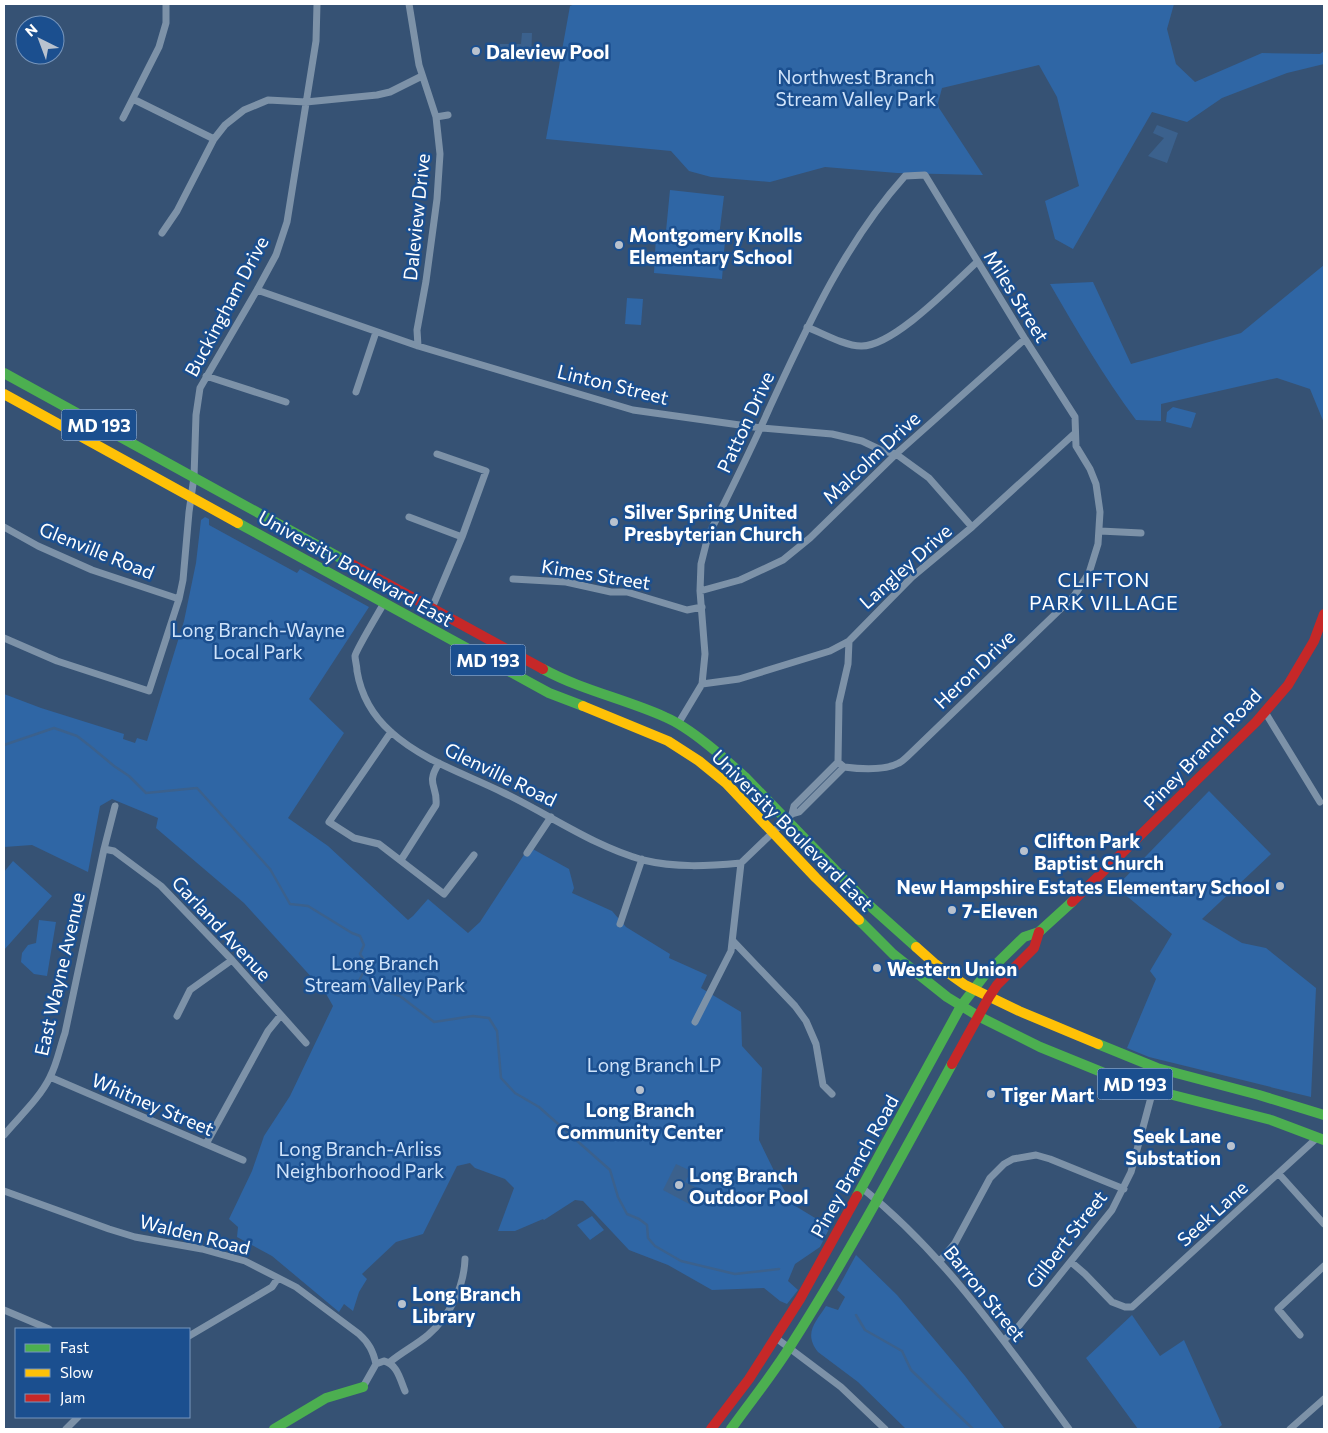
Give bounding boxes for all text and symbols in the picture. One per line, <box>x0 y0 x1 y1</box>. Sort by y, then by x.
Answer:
north arrow <box>15 15 65 65</box>
text: N <box>21 20 41 40</box>
place label: Daleview Pool <box>486 40 610 63</box>
marker: Daleview Pool <box>470 45 482 57</box>
park label: Northwest Branch Stream Valley Park <box>776 65 936 110</box>
street label: Daleview Drive <box>398 152 434 282</box>
place label: Montgomery Knolls Elementary School <box>629 223 803 268</box>
street label: Buckingham Drive <box>179 232 273 380</box>
marker: Montgomery Knolls Elementary School <box>613 239 625 251</box>
street label: Miles Street <box>980 246 1054 346</box>
street label: Linton Street <box>555 359 671 409</box>
street label: Patton Drive <box>712 368 778 476</box>
street label: Malcolm Drive <box>818 406 924 508</box>
road number: MD 193 <box>62 410 136 440</box>
place label: Silver Spring United Presbyterian Church <box>624 500 802 545</box>
street label: University Boulevard East <box>255 505 457 631</box>
marker: Silver Spring United Presbyterian Church <box>608 516 620 528</box>
street label: Glenville Road <box>36 517 158 583</box>
street label: Langley Drive <box>854 519 956 613</box>
street label: Kimes Street <box>540 554 652 594</box>
district label: CLIFTON PARK VILLAGE <box>1029 567 1179 614</box>
park label: Long Branch-Wayne Local Park <box>171 618 345 663</box>
street label: Heron Drive <box>929 625 1019 713</box>
road number: MD 193 <box>450 644 526 676</box>
street label: Piney Branch Road <box>1138 684 1266 814</box>
street label: Glenville Road <box>441 737 561 811</box>
street label: University Boulevard East <box>707 744 879 916</box>
place label: Clifton Park Baptist Church <box>1034 829 1164 874</box>
marker: Clifton Park Baptist Church <box>1018 845 1030 857</box>
street label: Garland Avenue <box>168 871 276 985</box>
place label: New Hampshire Estates Elementary School <box>896 875 1270 898</box>
marker: New Hampshire Estates Elementary School <box>1274 880 1286 892</box>
street label: East Wayne Avenue <box>29 890 89 1058</box>
place label: 7-Eleven <box>962 899 1038 922</box>
marker: 7-Eleven <box>946 904 958 916</box>
park label: Long Branch Stream Valley Park <box>305 951 465 996</box>
place label: Western Union <box>887 957 1017 980</box>
marker: Western Union <box>871 962 883 974</box>
park label: Long Branch LP <box>587 1053 721 1076</box>
street label: Whitney Street <box>88 1068 218 1140</box>
road number: MD 193 <box>1098 1068 1172 1100</box>
place label: Tiger Mart <box>1001 1083 1094 1106</box>
marker: Long Branch Community Center <box>634 1084 646 1096</box>
marker: Tiger Mart <box>985 1088 997 1100</box>
street label: Piney Branch Road <box>805 1091 903 1241</box>
place label: Long Branch Community Center <box>557 1098 723 1143</box>
place label: Seek Lane Substation <box>1125 1124 1221 1169</box>
park label: Long Branch-Arliss Neighborhood Park <box>276 1137 444 1182</box>
marker: Seek Lane Substation <box>1225 1140 1237 1152</box>
place label: Long Branch Outdoor Pool <box>689 1163 809 1208</box>
street label: Seek Lane <box>1172 1175 1252 1251</box>
marker: Long Branch Outdoor Pool <box>673 1179 685 1191</box>
street label: Gilbert Street <box>1021 1185 1111 1292</box>
street label: Walden Road <box>137 1209 253 1259</box>
street label: Barron Street <box>939 1240 1031 1346</box>
place label: Long Branch Library <box>412 1282 521 1327</box>
marker: Long Branch Library <box>396 1298 408 1310</box>
legend <box>15 1328 190 1418</box>
text: Fast <box>60 1338 89 1356</box>
text: Slow <box>60 1363 93 1381</box>
text: Jam <box>60 1388 85 1406</box>

